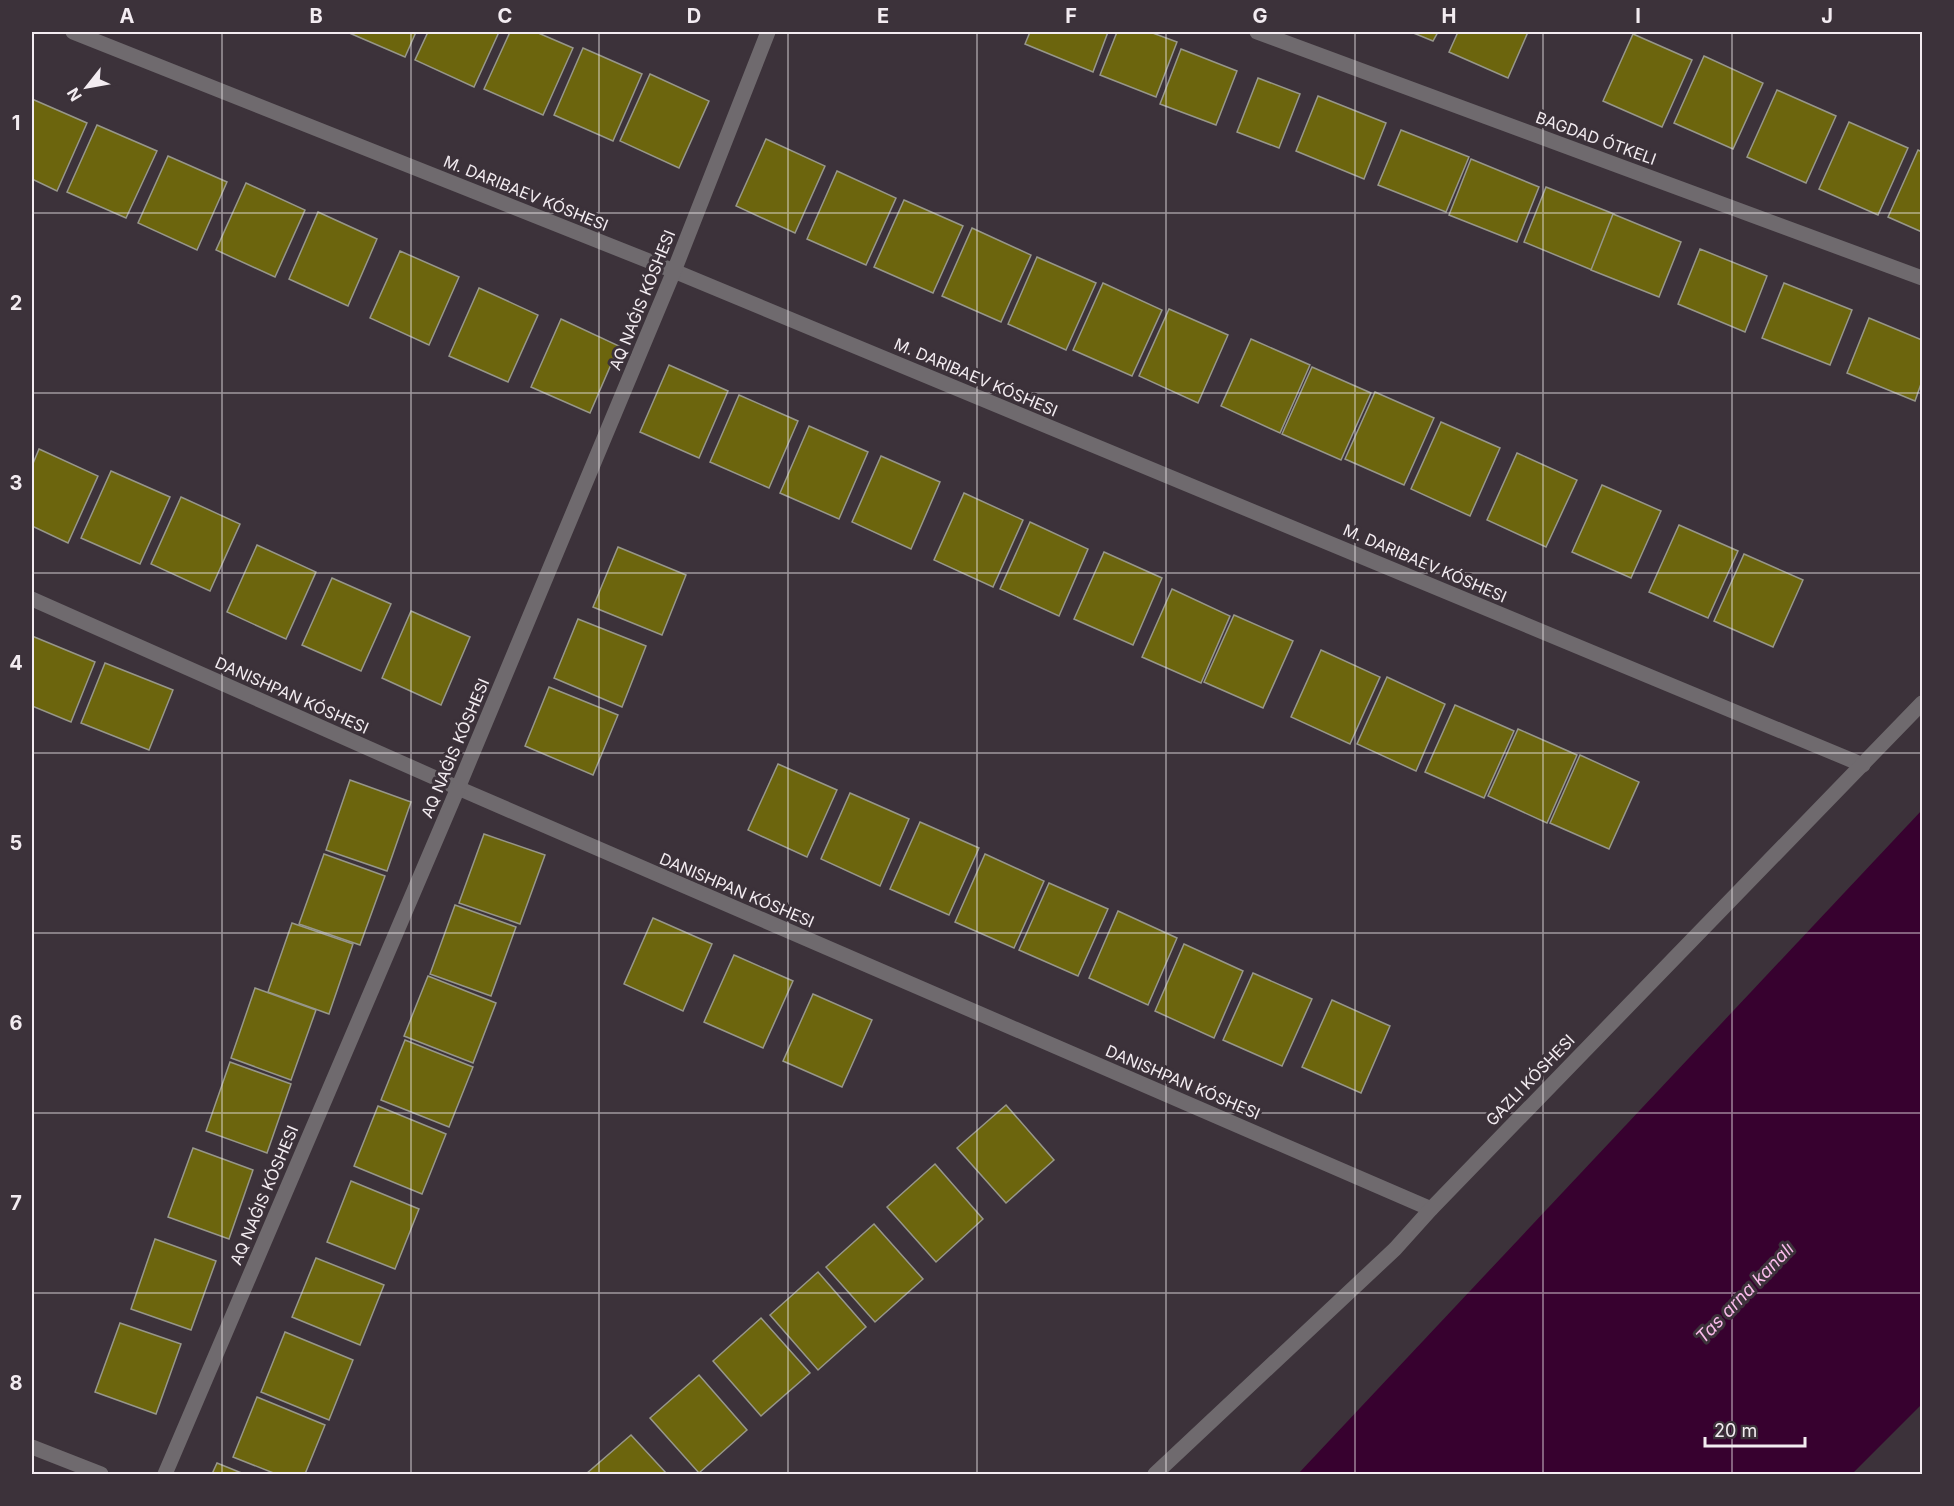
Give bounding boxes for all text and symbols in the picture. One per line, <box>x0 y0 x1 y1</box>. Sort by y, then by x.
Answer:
text: A <box>120 4 135 28</box>
text: B <box>309 4 323 28</box>
text: C <box>498 4 512 28</box>
text: D <box>687 4 701 28</box>
text: E <box>877 4 889 28</box>
text: F <box>1065 4 1077 28</box>
text: G <box>1252 4 1268 28</box>
text: H <box>1442 4 1456 28</box>
text: I <box>1635 4 1641 28</box>
text: J <box>1821 4 1833 28</box>
north arrow <box>57 57 117 117</box>
text: N <box>62 84 86 105</box>
street label: BAGDAD ÓTKELI <box>1533 107 1659 169</box>
text: 1 <box>12 111 20 135</box>
street label: M. DARIBAEV KÓSHESI <box>441 151 611 235</box>
street label: AQ NAǴIS KÓSHESI <box>605 227 679 373</box>
text: 2 <box>10 291 22 315</box>
street label: M. DARIBAEV KÓSHESI <box>891 333 1061 421</box>
text: 3 <box>10 471 22 495</box>
street label: M. DARIBAEV KÓSHESI <box>1340 519 1510 607</box>
text: 4 <box>9 651 23 675</box>
street label: DANISHPAN KÓSHESI <box>212 652 372 738</box>
street label: AQ NAǴIS KÓSHESI <box>417 675 493 821</box>
text: 5 <box>10 831 22 855</box>
street label: DANISHPAN KÓSHESI <box>657 848 817 932</box>
text: 6 <box>10 1011 23 1035</box>
street label: GAZLI KÓSHESI <box>1481 1030 1579 1130</box>
street label: DANISHPAN KÓSHESI <box>1103 1040 1263 1124</box>
street label: AQ NAǴIS KÓSHESI <box>226 1122 302 1268</box>
text: 7 <box>10 1191 22 1215</box>
water label: Tas arna kanalı <box>1691 1238 1798 1347</box>
text: 8 <box>9 1371 23 1395</box>
scale bar <box>1705 1410 1806 1448</box>
text: 20 m <box>1714 1420 1757 1441</box>

